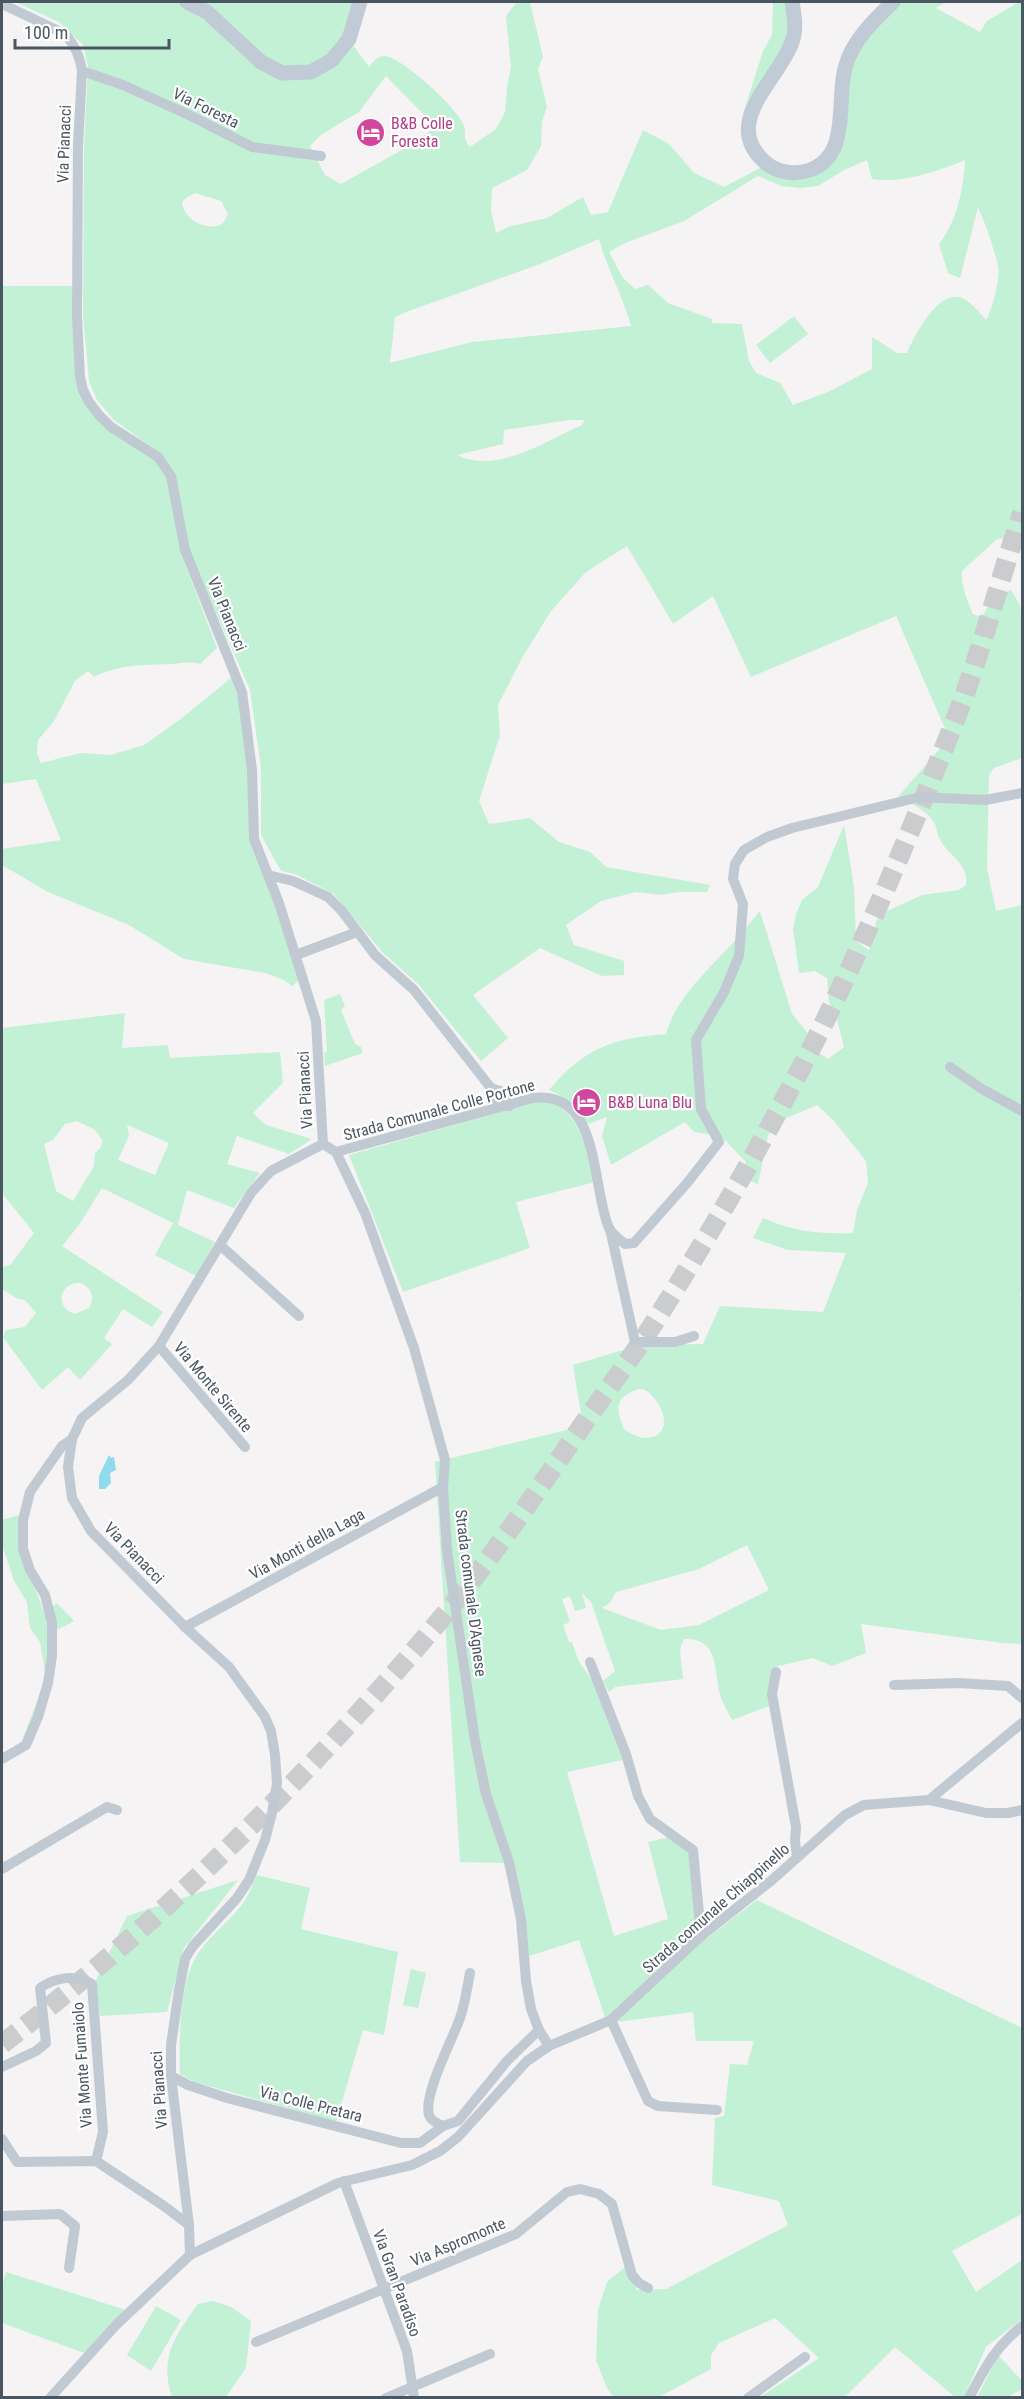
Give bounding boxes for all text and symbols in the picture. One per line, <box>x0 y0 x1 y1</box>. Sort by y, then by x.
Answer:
scale bar <box>15 12 170 50</box>
text: 100 m <box>24 22 68 43</box>
street label: Via Foresta <box>170 84 242 132</box>
street label: Via Pianacci <box>53 105 75 183</box>
place label: B&B Colle Foresta <box>391 114 453 151</box>
hotel icon: B&B Colle Foresta <box>354 116 386 148</box>
street label: Via Pianacci <box>204 574 250 654</box>
street label: Via Pianacci <box>293 1051 317 1129</box>
street label: Strada Comunale Colle Portone <box>341 1075 537 1145</box>
hotel icon: B&B Luna Blu <box>571 1086 603 1118</box>
place label: B&B Luna Blu <box>608 1093 692 1112</box>
street label: Via Monte Sirente <box>170 1338 256 1436</box>
street label: Via Monti della Laga <box>246 1504 368 1584</box>
street label: Strada comunale D'Agnese <box>451 1508 491 1678</box>
street label: Via Pianacci <box>100 1518 168 1588</box>
street label: Strada comunale Chiappinello <box>639 1839 793 1977</box>
street label: Via Monte Fumaiolo <box>68 2001 96 2129</box>
street label: Via Pianacci <box>147 2050 171 2130</box>
street label: Via Colle Pretara <box>258 2082 364 2126</box>
street label: Via Aspromonte <box>408 2213 508 2271</box>
street label: Via Gran Paradiso <box>369 2227 425 2339</box>

